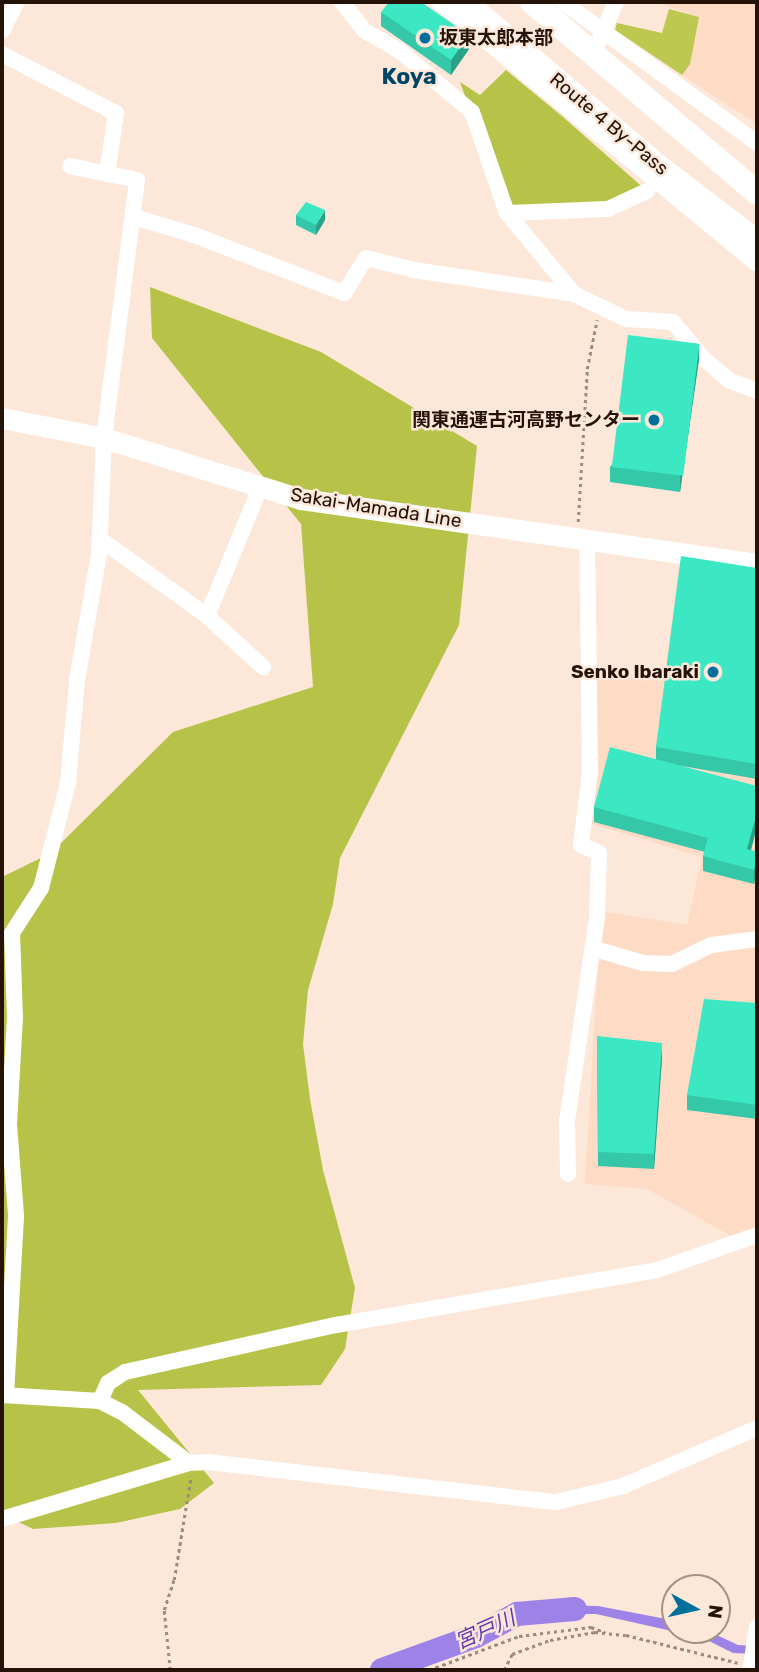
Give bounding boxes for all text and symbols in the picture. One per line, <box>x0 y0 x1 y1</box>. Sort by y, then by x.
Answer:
place label: 坂東太郎本部 <box>439 27 553 49</box>
marker: 坂東太郎本部 <box>417 30 433 46</box>
district label: Koya <box>382 62 436 90</box>
street label: Route 4 By-Pass <box>545 68 673 180</box>
place label: 関東通運古河高野センター <box>412 409 640 431</box>
marker: 関東通運古河高野センター <box>646 412 662 428</box>
street label: Sakai-Mamada Line <box>289 483 463 533</box>
place label: Senko Ibaraki <box>571 661 699 683</box>
marker: Senko Ibaraki <box>705 664 721 680</box>
north arrow <box>661 1574 731 1644</box>
text: N <box>703 1603 728 1620</box>
water label: 宮戸川 <box>451 1606 519 1654</box>

